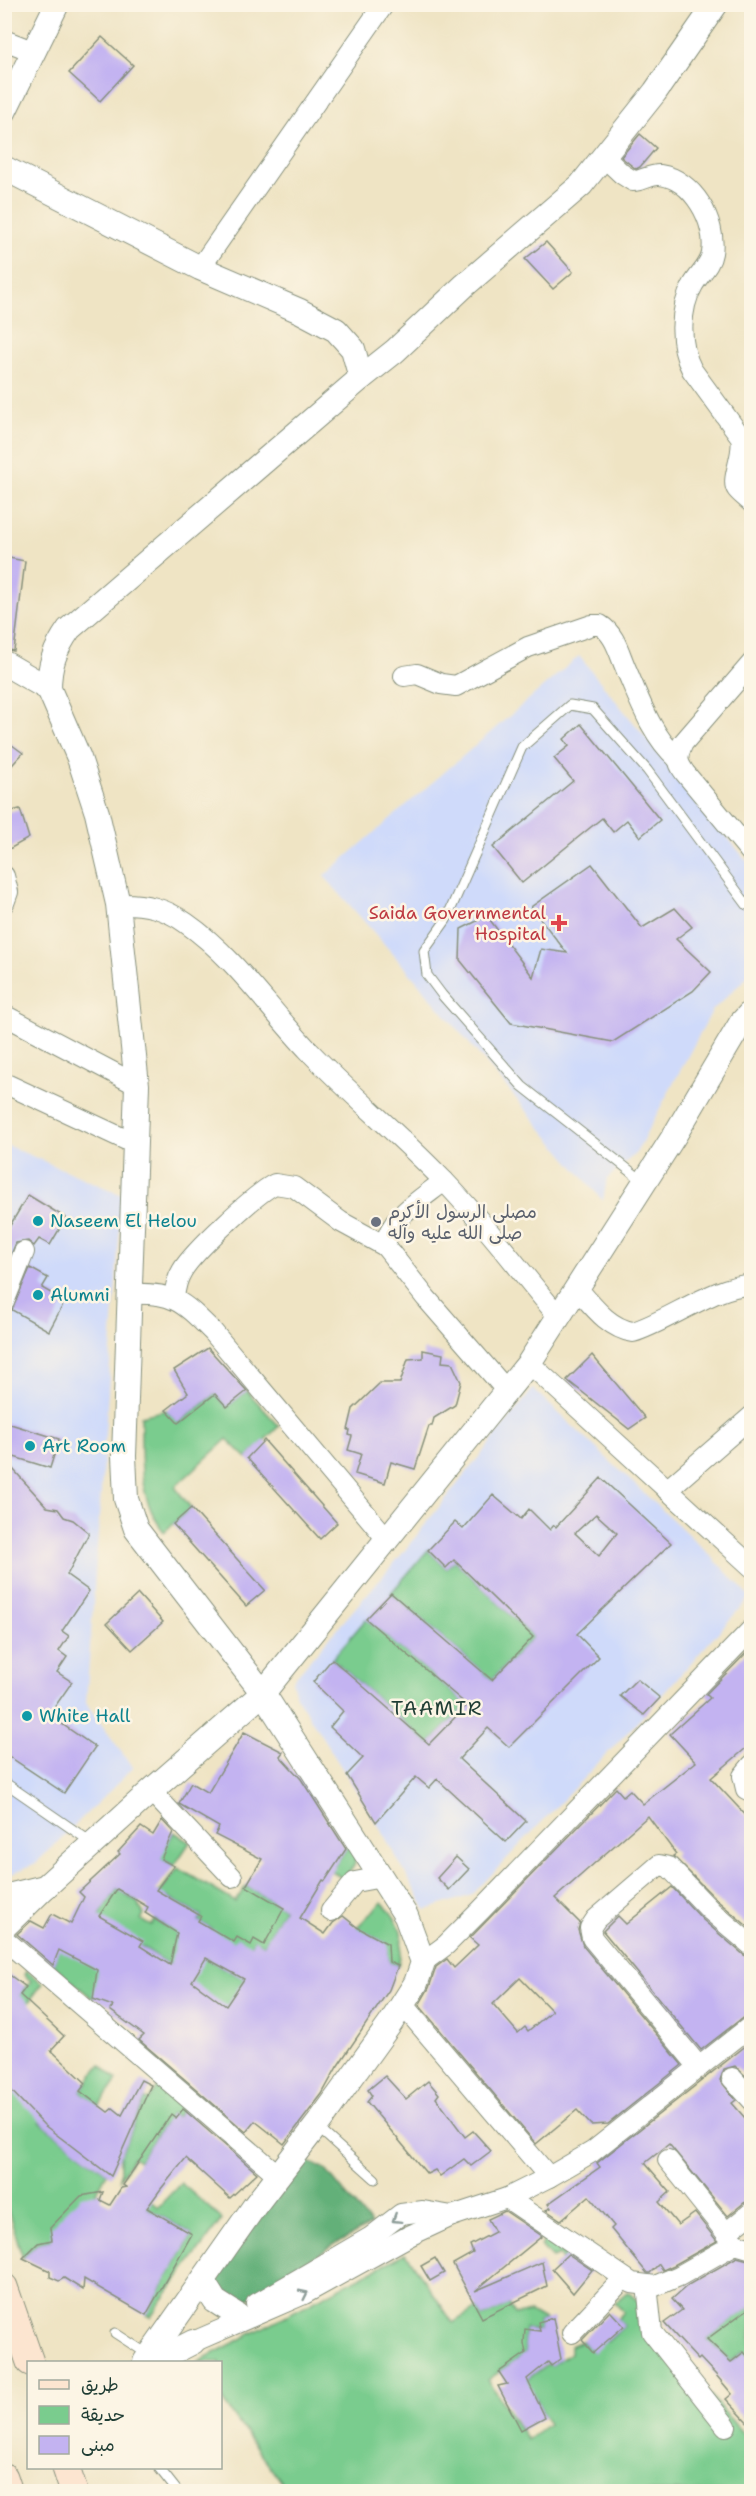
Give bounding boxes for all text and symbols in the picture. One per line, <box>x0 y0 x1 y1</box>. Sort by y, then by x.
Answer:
place label: Saida Governmental Hospital <box>369 901 547 946</box>
marker: Saida Governmental Hospital <box>550 914 568 932</box>
place label: مصلى الرسول الأكرم صلى الله عليه وآله <box>388 1200 537 1245</box>
place label: Naseem El Helou <box>50 1209 197 1233</box>
marker: Naseem El Helou <box>31 1214 45 1228</box>
marker: مصلى الرسول الأكرم صلى الله عليه وآله <box>369 1215 383 1229</box>
place label: Alumni <box>50 1283 110 1307</box>
marker: Alumni <box>31 1288 45 1302</box>
place label: Art Room <box>42 1434 126 1458</box>
marker: Art Room <box>23 1439 37 1453</box>
district label: TAAMIR <box>391 1695 483 1721</box>
place label: White Hall <box>39 1704 131 1728</box>
marker: White Hall <box>20 1709 34 1723</box>
one-way arrow <box>391 2212 402 2223</box>
one-way arrow <box>298 2289 309 2301</box>
legend <box>27 2361 222 2469</box>
text: طريق <box>81 2373 119 2397</box>
text: حديقة <box>81 2403 125 2427</box>
text: مبنى <box>81 2433 115 2457</box>

